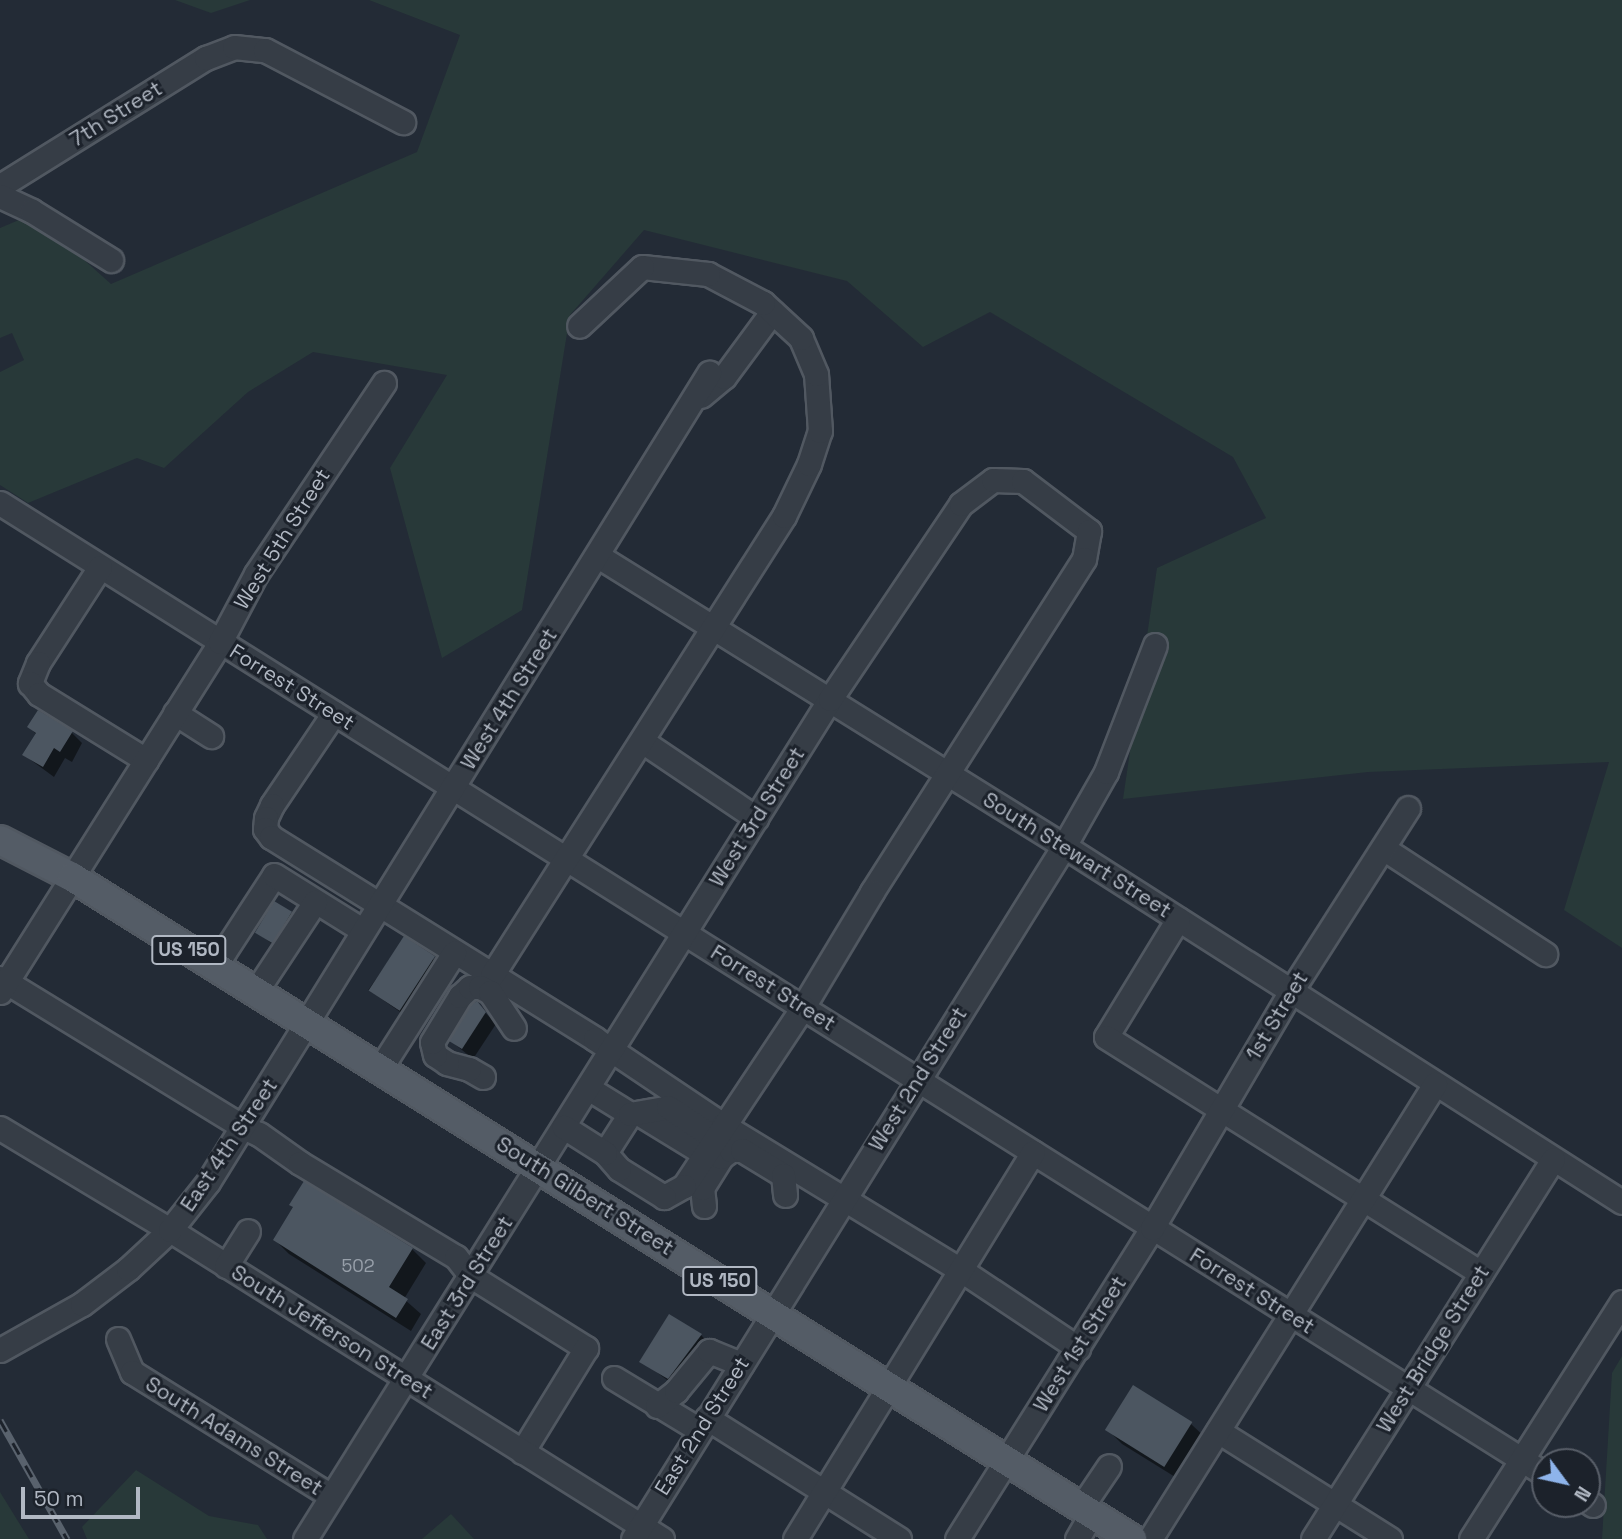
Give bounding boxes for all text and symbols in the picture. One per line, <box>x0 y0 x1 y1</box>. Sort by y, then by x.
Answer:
street label: 7th Street <box>65 76 167 152</box>
street label: West 5th Street <box>229 464 335 614</box>
street label: West 4th Street <box>455 624 563 774</box>
street label: Forrest Street <box>225 639 359 735</box>
street label: West 3rd Street <box>704 743 810 891</box>
street label: South Stewart Street <box>978 787 1176 923</box>
road number: US 150 <box>150 934 228 966</box>
street label: Forrest Street <box>706 940 840 1036</box>
street label: 1st Street <box>1241 967 1313 1065</box>
street label: West 2nd Street <box>864 1002 972 1156</box>
street label: East 4th Street <box>175 1074 283 1216</box>
street label: South Gilbert Street <box>492 1131 678 1261</box>
street label: East 3rd Street <box>416 1211 518 1355</box>
street label: Forrest Street <box>1185 1243 1319 1339</box>
house number: 502 <box>341 1255 375 1277</box>
street label: South Jefferson Street <box>227 1260 437 1404</box>
street label: West Bridge Street <box>1371 1261 1495 1437</box>
road number: US 150 <box>682 1266 758 1296</box>
street label: West 1st Street <box>1028 1271 1132 1417</box>
street label: East 2nd Street <box>649 1352 755 1500</box>
street label: South Adams Street <box>141 1371 327 1501</box>
north arrow <box>1531 1448 1601 1518</box>
scale bar <box>24 1472 144 1516</box>
text: N <box>1568 1481 1596 1506</box>
text: 50 m <box>34 1485 84 1512</box>

